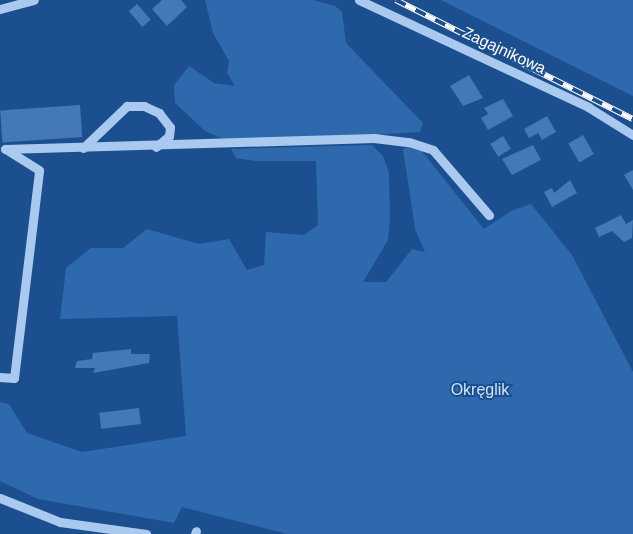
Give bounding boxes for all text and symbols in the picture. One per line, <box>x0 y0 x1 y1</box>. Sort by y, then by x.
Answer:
street label: Zagajnikowa <box>459 23 549 79</box>
park label: Okręglik <box>451 380 509 400</box>

